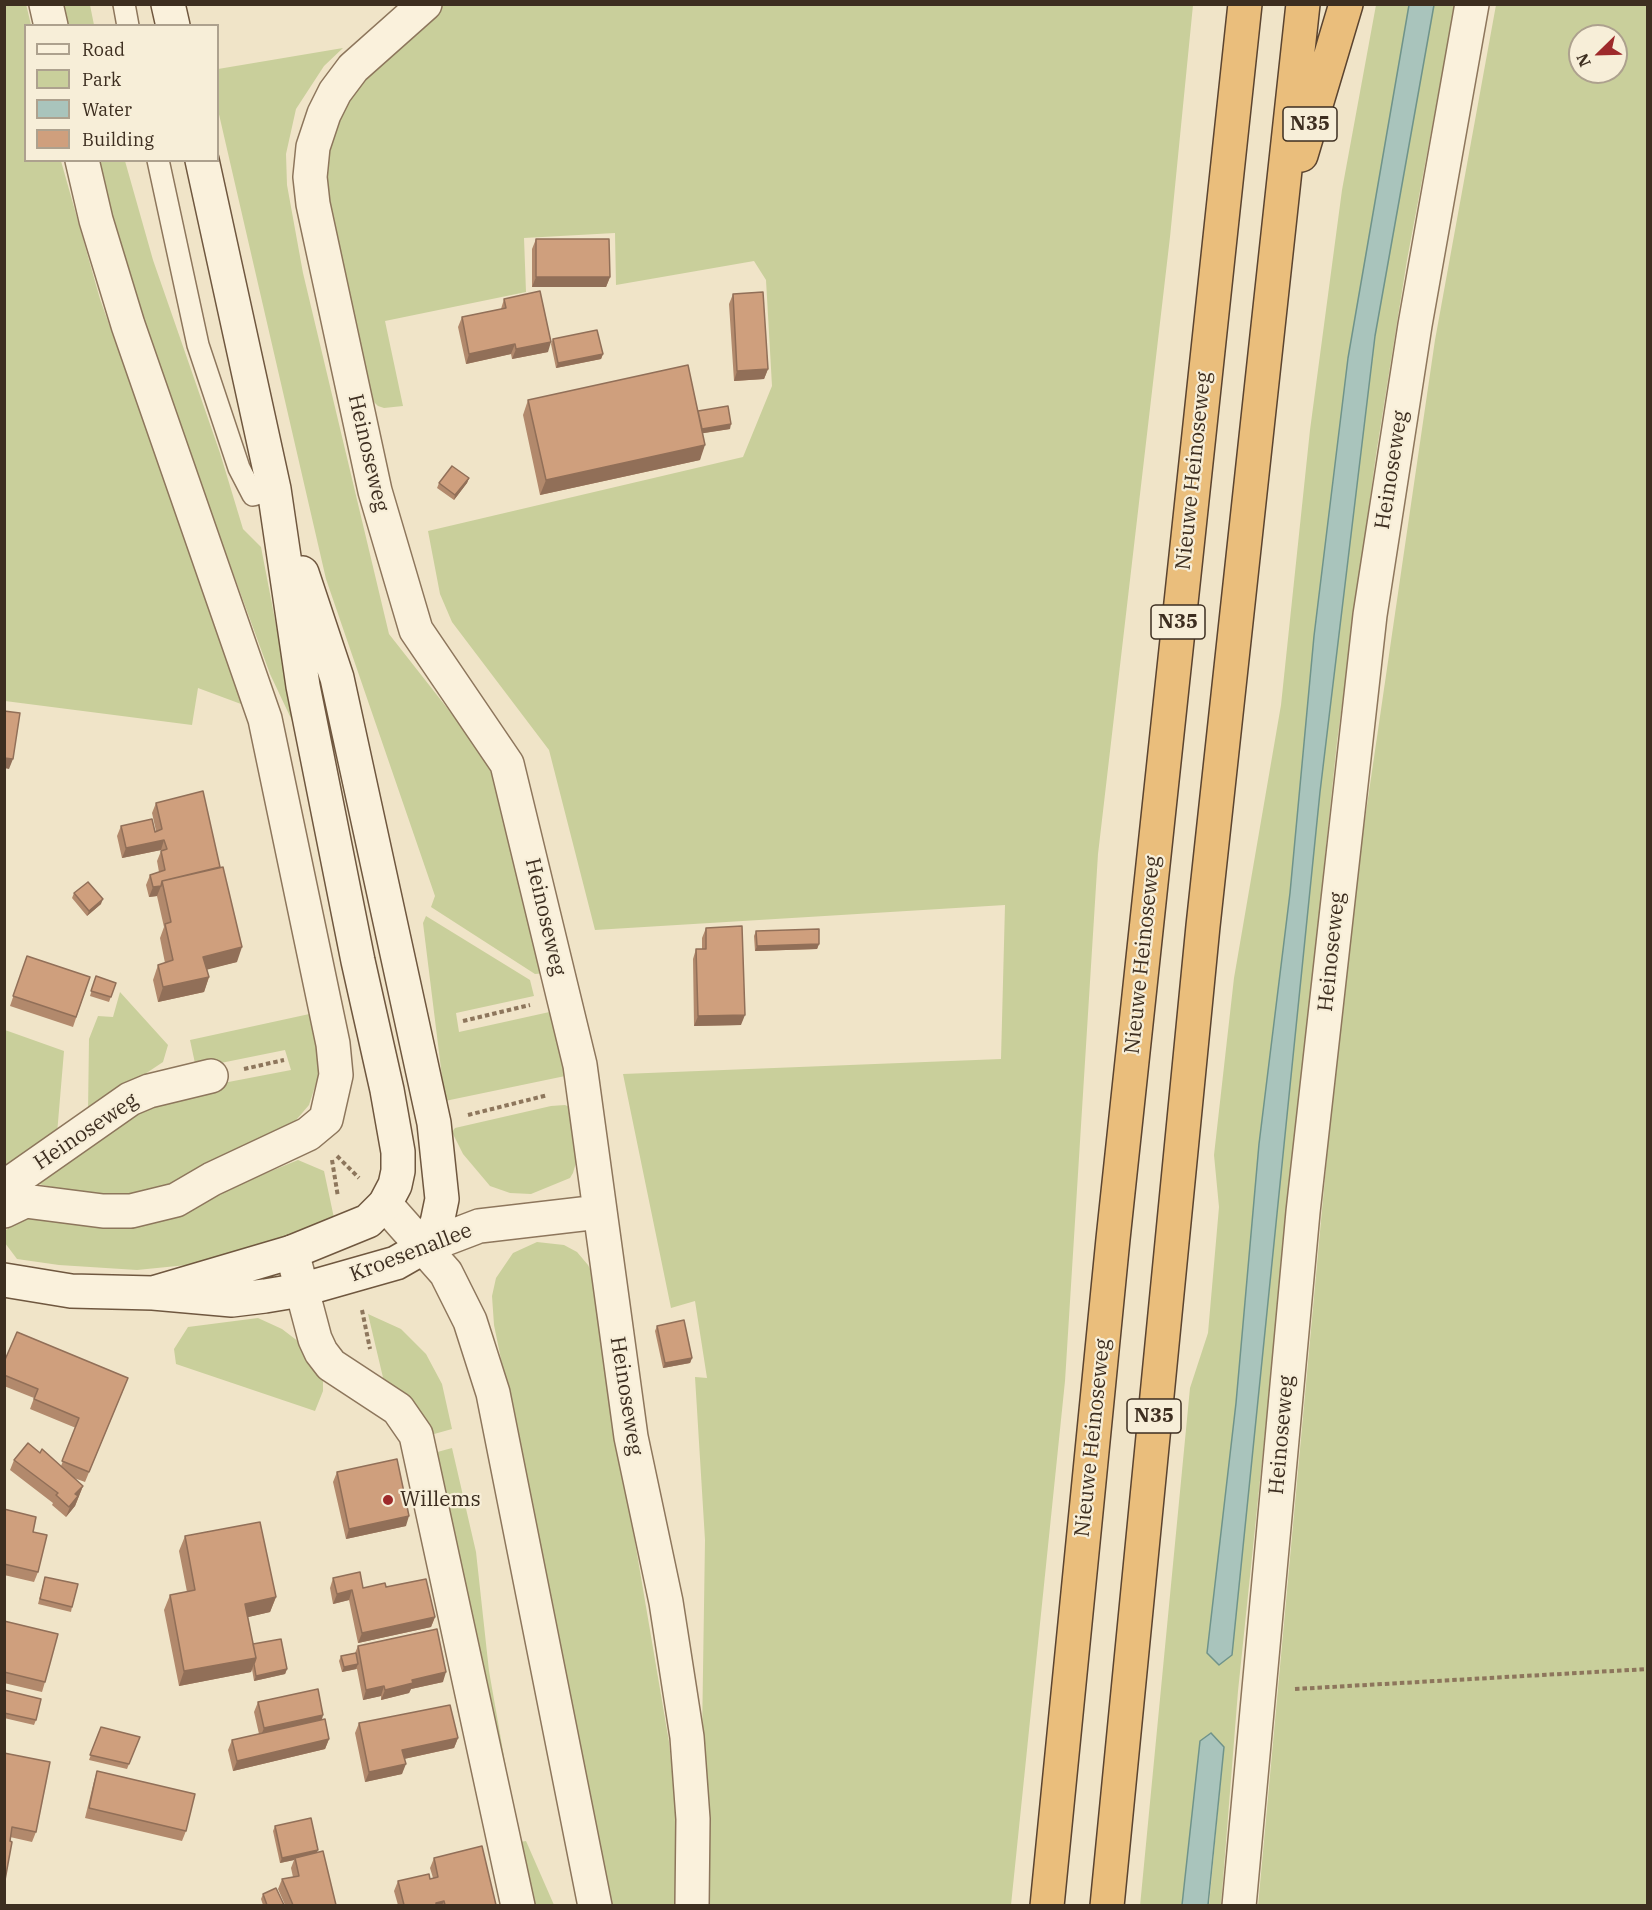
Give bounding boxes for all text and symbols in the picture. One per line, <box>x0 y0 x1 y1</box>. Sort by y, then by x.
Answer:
legend <box>24 24 219 162</box>
north arrow <box>1568 24 1628 84</box>
text: Road <box>82 38 125 61</box>
text: N <box>1572 51 1595 70</box>
text: Park <box>82 68 121 91</box>
text: Water <box>82 98 132 121</box>
road number: N35 <box>1283 107 1337 141</box>
text: Building <box>82 128 154 151</box>
street label: Nieuwe Heinoseweg <box>1171 370 1217 572</box>
street label: Heinoseweg <box>342 392 394 514</box>
street label: Heinoseweg <box>1370 409 1414 531</box>
road number: N35 <box>1151 605 1205 639</box>
street label: Nieuwe Heinoseweg <box>1120 854 1166 1056</box>
street label: Heinoseweg <box>519 856 571 978</box>
street label: Heinoseweg <box>1313 891 1351 1013</box>
street label: Heinoseweg <box>29 1088 143 1176</box>
street label: Kroesenallee <box>346 1218 476 1288</box>
street label: Heinoseweg <box>604 1335 648 1457</box>
street label: Nieuwe Heinoseweg <box>1070 1337 1116 1539</box>
street label: Heinoseweg <box>1264 1374 1300 1496</box>
road number: N35 <box>1127 1399 1181 1433</box>
place label: Willems <box>400 1487 481 1513</box>
marker: Willems <box>381 1493 395 1507</box>

